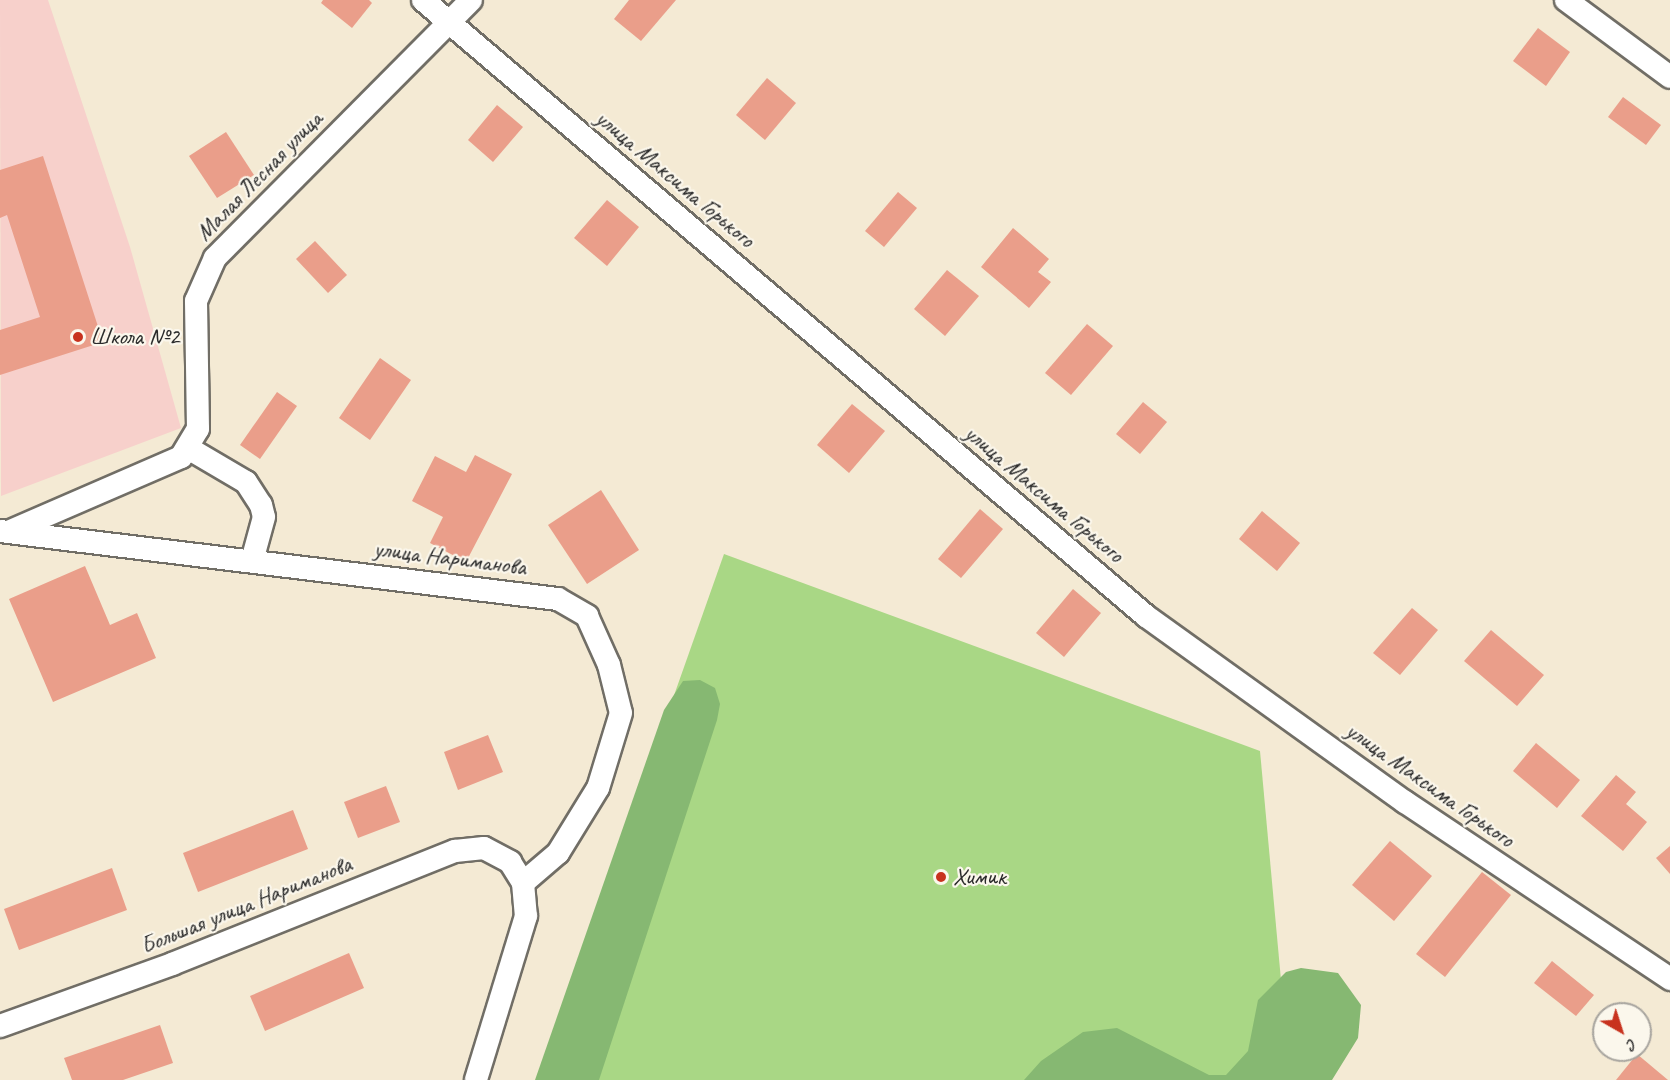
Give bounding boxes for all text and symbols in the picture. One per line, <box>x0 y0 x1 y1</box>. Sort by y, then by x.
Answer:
street label: Малая Лесная улица <box>189 105 329 247</box>
street label: улица Максима Горького <box>590 105 760 253</box>
place label: Школа №2 <box>90 323 179 351</box>
marker: Школа №2 <box>71 330 85 344</box>
street label: улица Максима Горького <box>959 420 1129 568</box>
street label: улица Нариманова <box>372 534 528 582</box>
street label: улица Максима Горького <box>1341 717 1519 853</box>
street label: Большая улица Нариманова <box>136 849 356 961</box>
place label: Химик <box>953 863 1006 891</box>
marker: Химик <box>934 870 948 884</box>
north arrow <box>1592 1002 1652 1062</box>
text: С <box>1623 1034 1641 1055</box>

